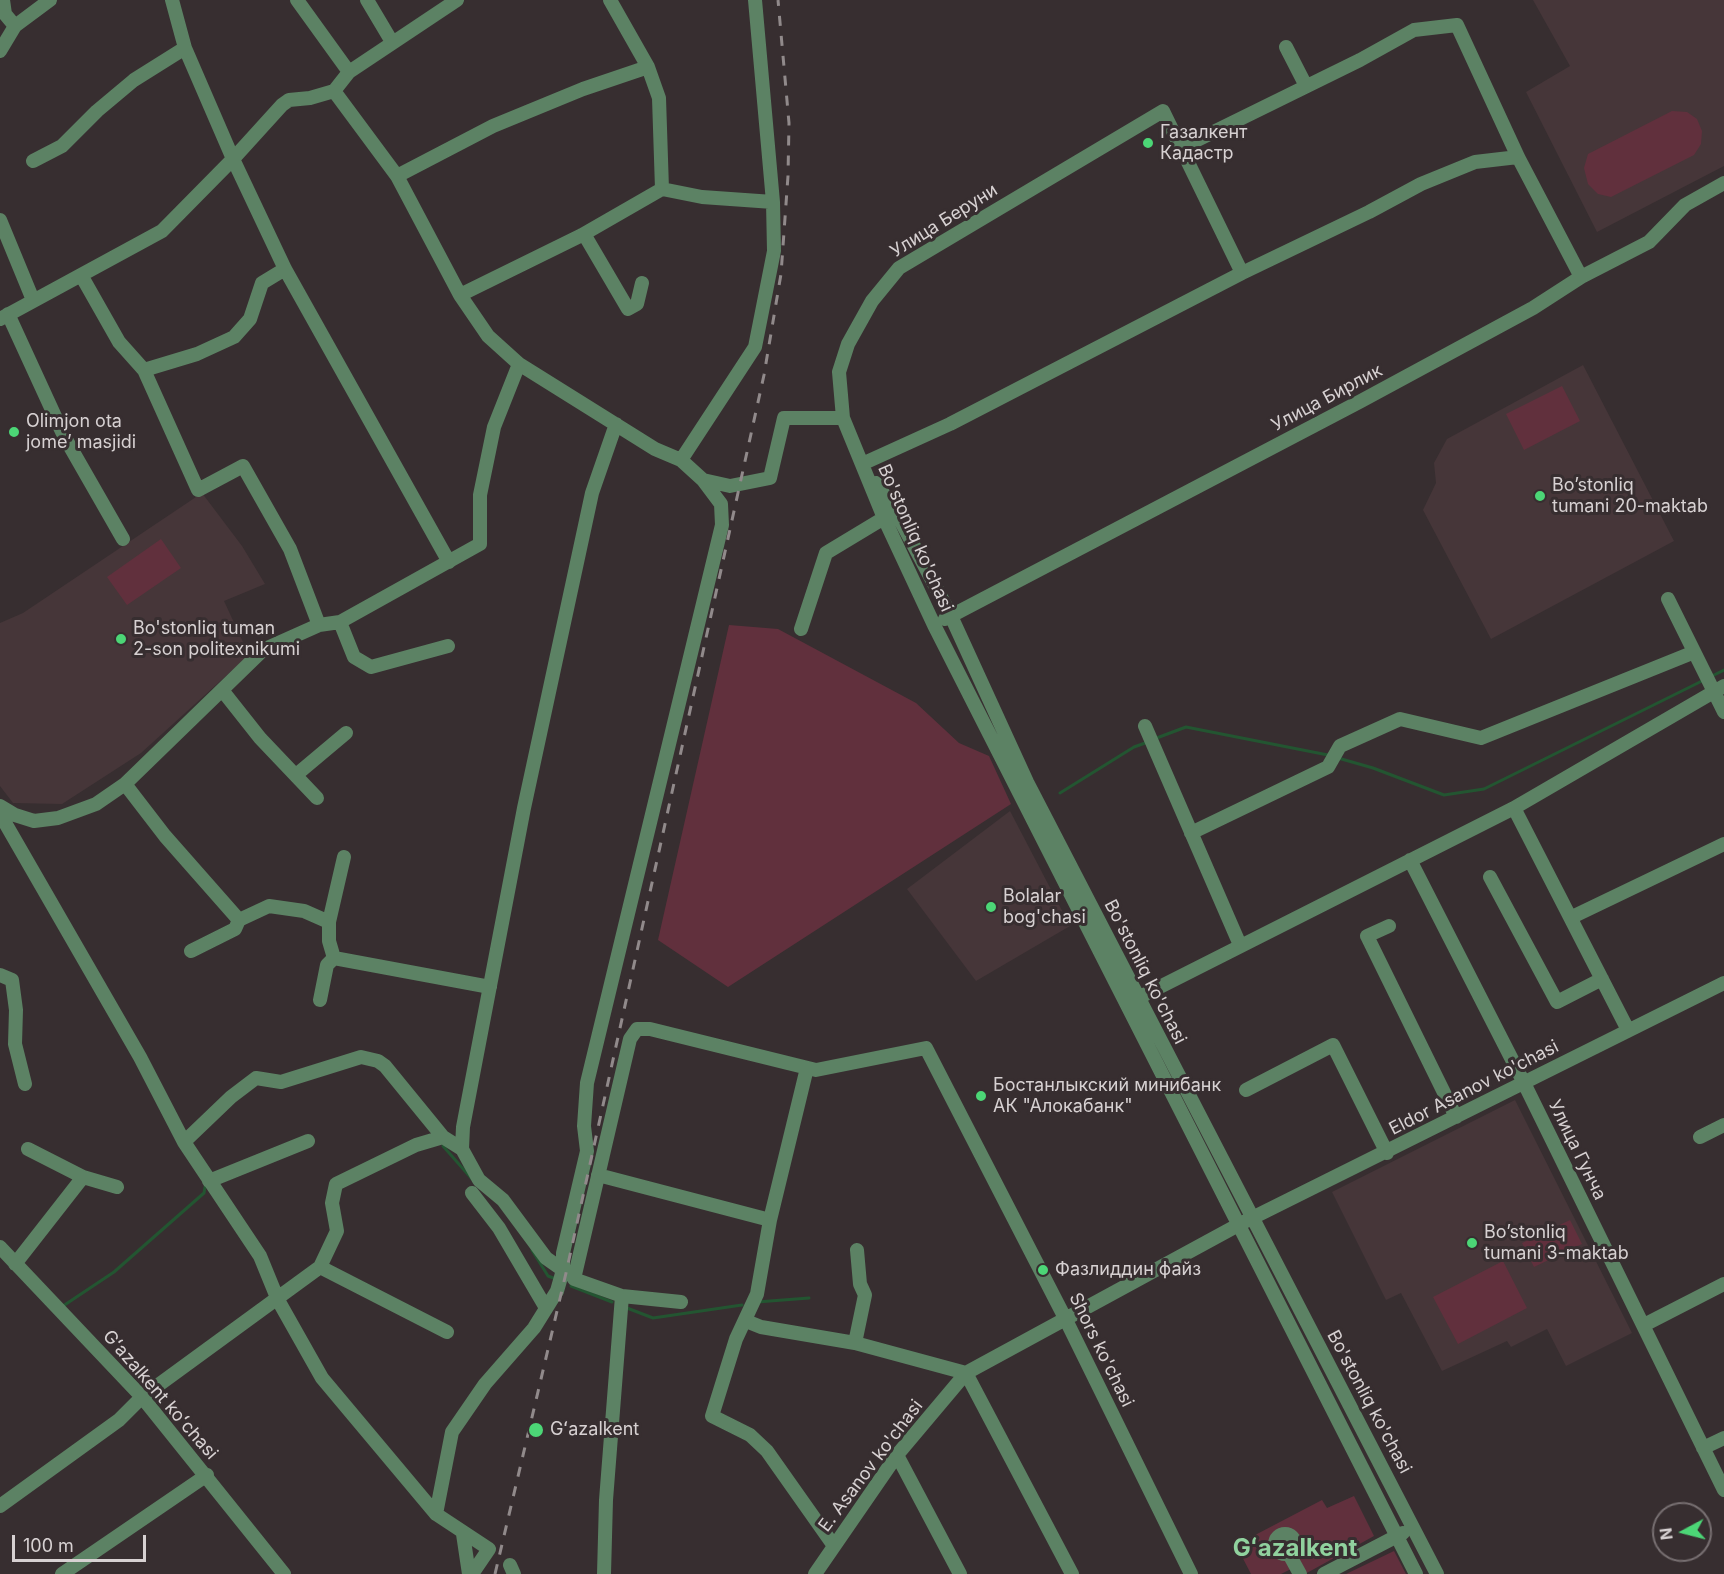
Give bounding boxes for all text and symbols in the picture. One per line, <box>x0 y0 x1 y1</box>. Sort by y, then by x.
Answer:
place label: Газалкент Кадастр <box>1160 122 1247 164</box>
marker: Газалкент Кадастр <box>1141 136 1155 150</box>
street label: Улица Беруни <box>886 179 1002 263</box>
street label: Улица Бирлик <box>1268 360 1386 436</box>
place label: Olimjon ota jome’ masjidi <box>26 411 136 454</box>
marker: Olimjon ota jome’ masjidi <box>7 425 21 439</box>
street label: Bo'stonliq ko'chasi <box>873 461 957 615</box>
place label: Bo’stonliq tumani 20-maktab <box>1552 475 1708 518</box>
marker: Bo’stonliq tumani 20-maktab <box>1533 489 1547 503</box>
place label: Bo'stonliq tuman 2-son politexnikumi <box>133 618 300 660</box>
marker: Bo'stonliq tuman 2-son politexnikumi <box>114 632 128 646</box>
place label: Bolalar bog'chasi <box>1003 886 1086 928</box>
street label: Bo'stonliq ko'chasi <box>1099 896 1191 1048</box>
marker: Bolalar bog'chasi <box>984 900 998 914</box>
street label: Eldor Asanov ko'chasi <box>1386 1036 1562 1140</box>
place label: Бостанлыкский минибанк АК "Алокабанк" <box>993 1075 1221 1118</box>
marker: Бостанлыкский минибанк АК "Алокабанк" <box>974 1089 988 1103</box>
street label: Улица Гунча <box>1543 1096 1611 1204</box>
place label: Bo’stonliq tumani 3-maktab <box>1484 1222 1629 1264</box>
marker: Bo’stonliq tumani 3-maktab <box>1465 1236 1479 1250</box>
place label: Фазлиддин файз <box>1055 1259 1201 1281</box>
marker: Фазлиддин файз <box>1036 1263 1050 1277</box>
street label: Shors ko'chasi <box>1064 1289 1138 1411</box>
street label: Gʻazalkent koʻchasi <box>98 1326 222 1464</box>
street label: Bo'stonliq ko'chasi <box>1322 1327 1416 1477</box>
street label: E. Asanov ko'chasi <box>814 1396 928 1536</box>
place label: Gʻazalkent <box>550 1419 639 1441</box>
marker: Gʻazalkent <box>527 1421 545 1439</box>
north arrow <box>1652 1502 1712 1562</box>
scale bar <box>15 1523 148 1561</box>
text: N <box>1655 1527 1677 1541</box>
text: 100 m <box>23 1535 74 1556</box>
district label: Gʻazalkent <box>1233 1535 1357 1563</box>

